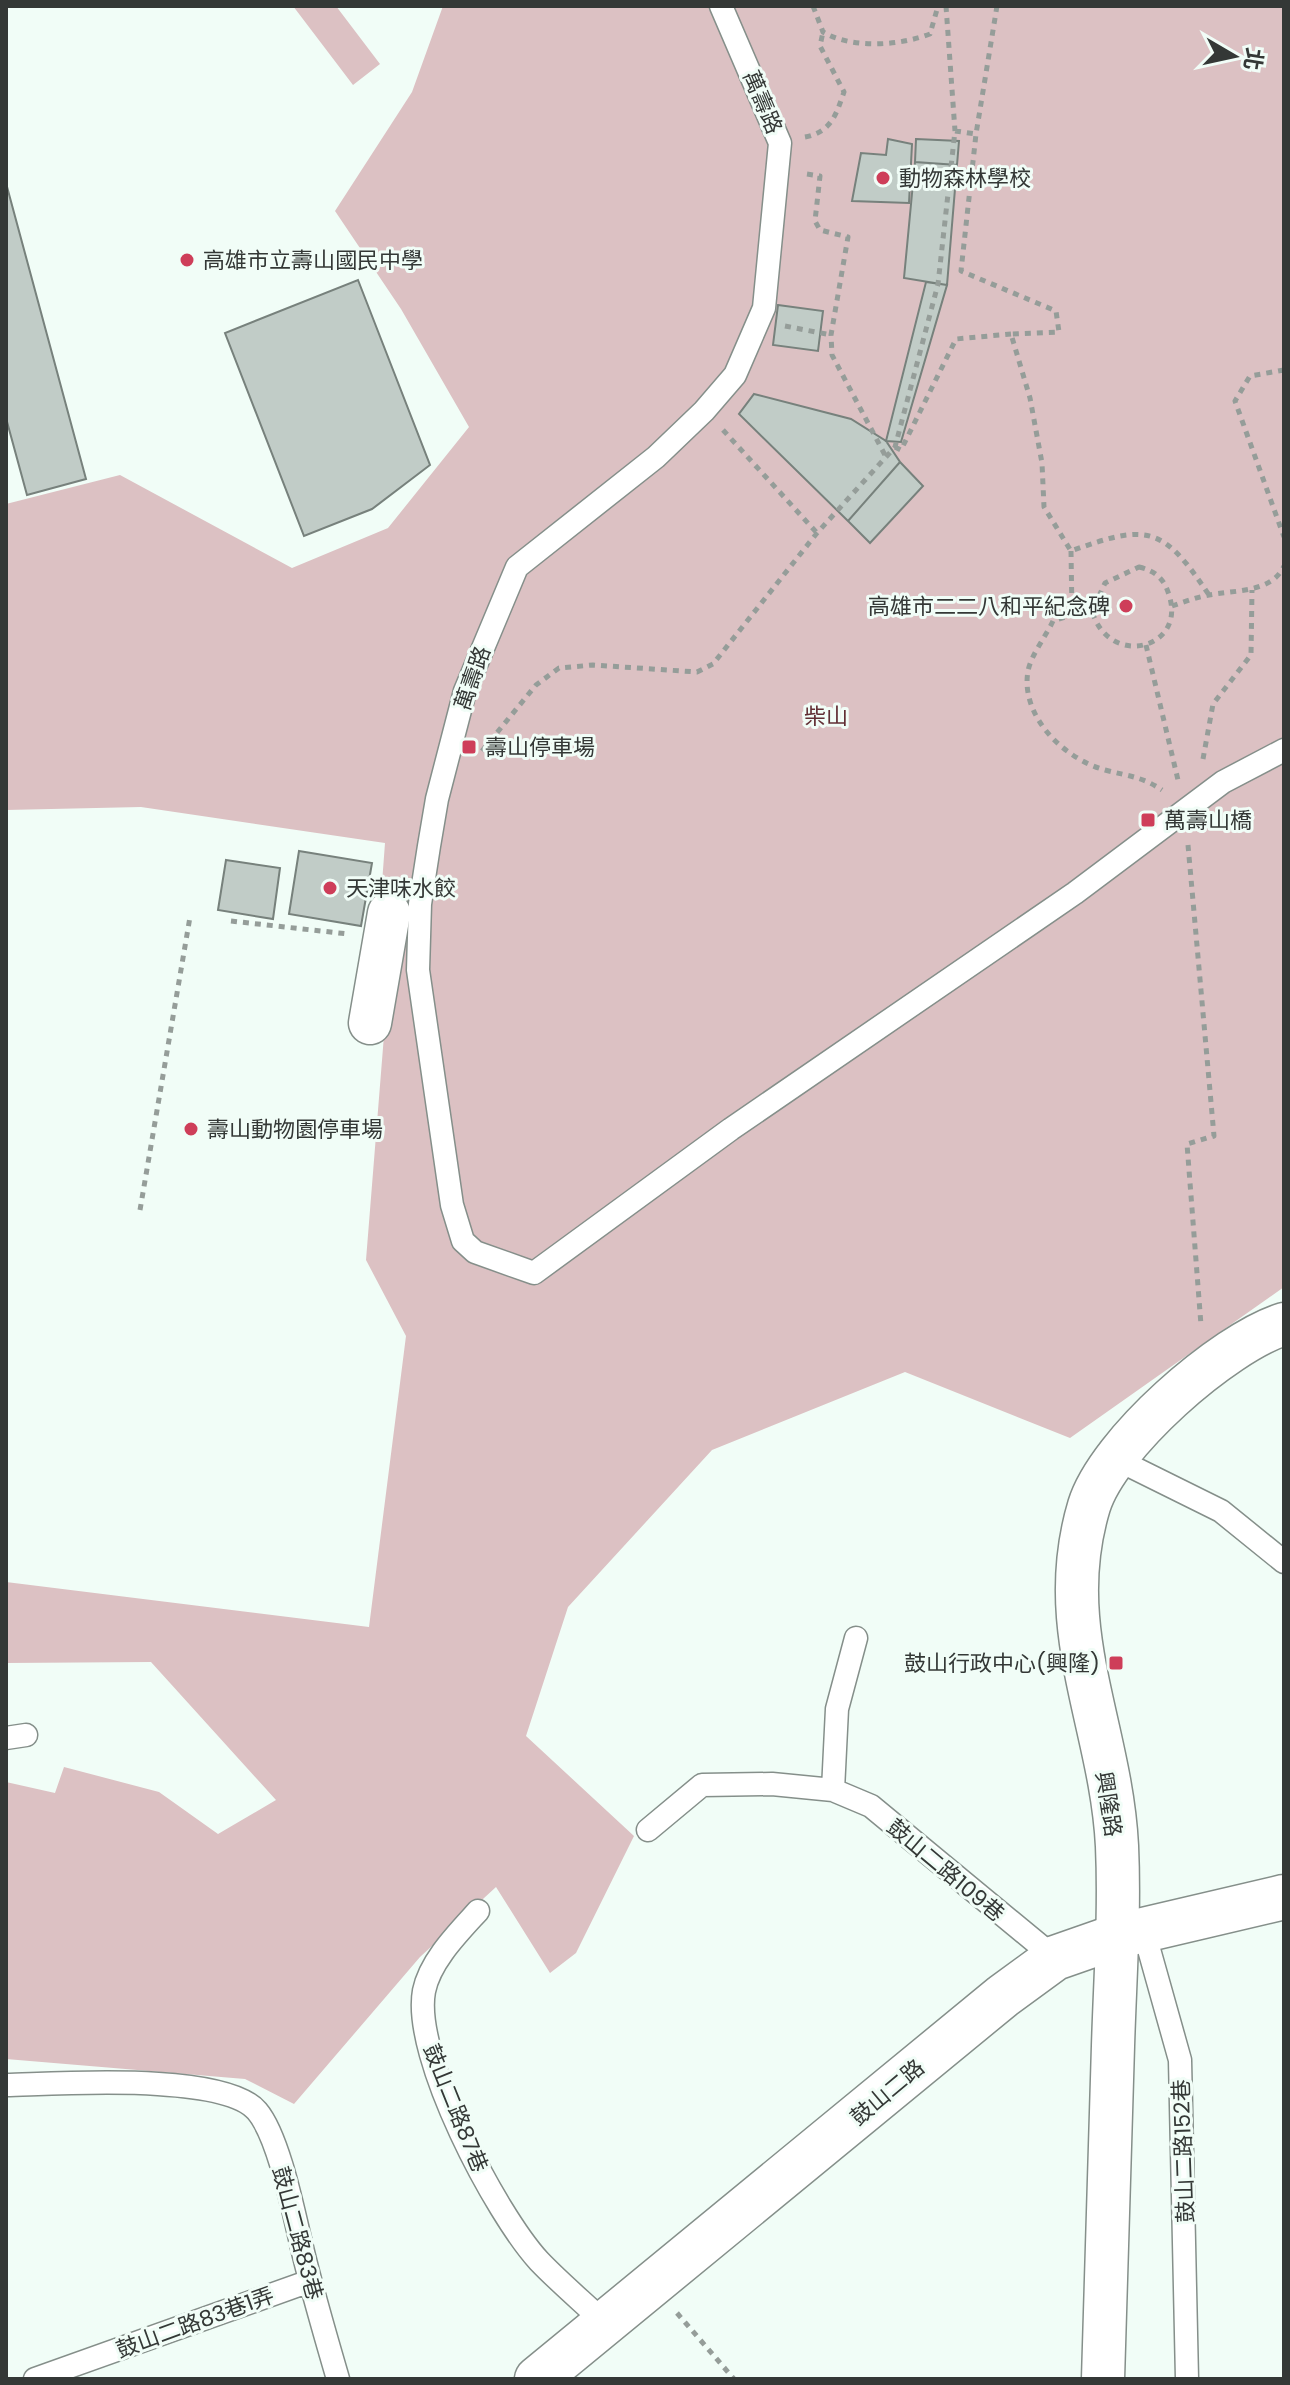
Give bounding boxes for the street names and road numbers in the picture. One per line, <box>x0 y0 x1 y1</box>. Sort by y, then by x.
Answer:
street label: 萬壽路 <box>735 66 790 139</box>
street label: 萬壽路 <box>447 642 498 714</box>
street label: 興隆路 <box>1088 1769 1129 1839</box>
street label: 鼓山二路109巷 <box>880 1812 1011 1929</box>
street label: 鼓山二路87巷 <box>416 2039 495 2177</box>
street label: 鼓山二路 <box>844 2052 931 2133</box>
street label: 鼓山二路152巷 <box>1166 2079 1201 2223</box>
street label: 鼓山二路83巷 <box>265 2163 330 2303</box>
street label: 鼓山二路83巷1弄 <box>112 2280 278 2365</box>

